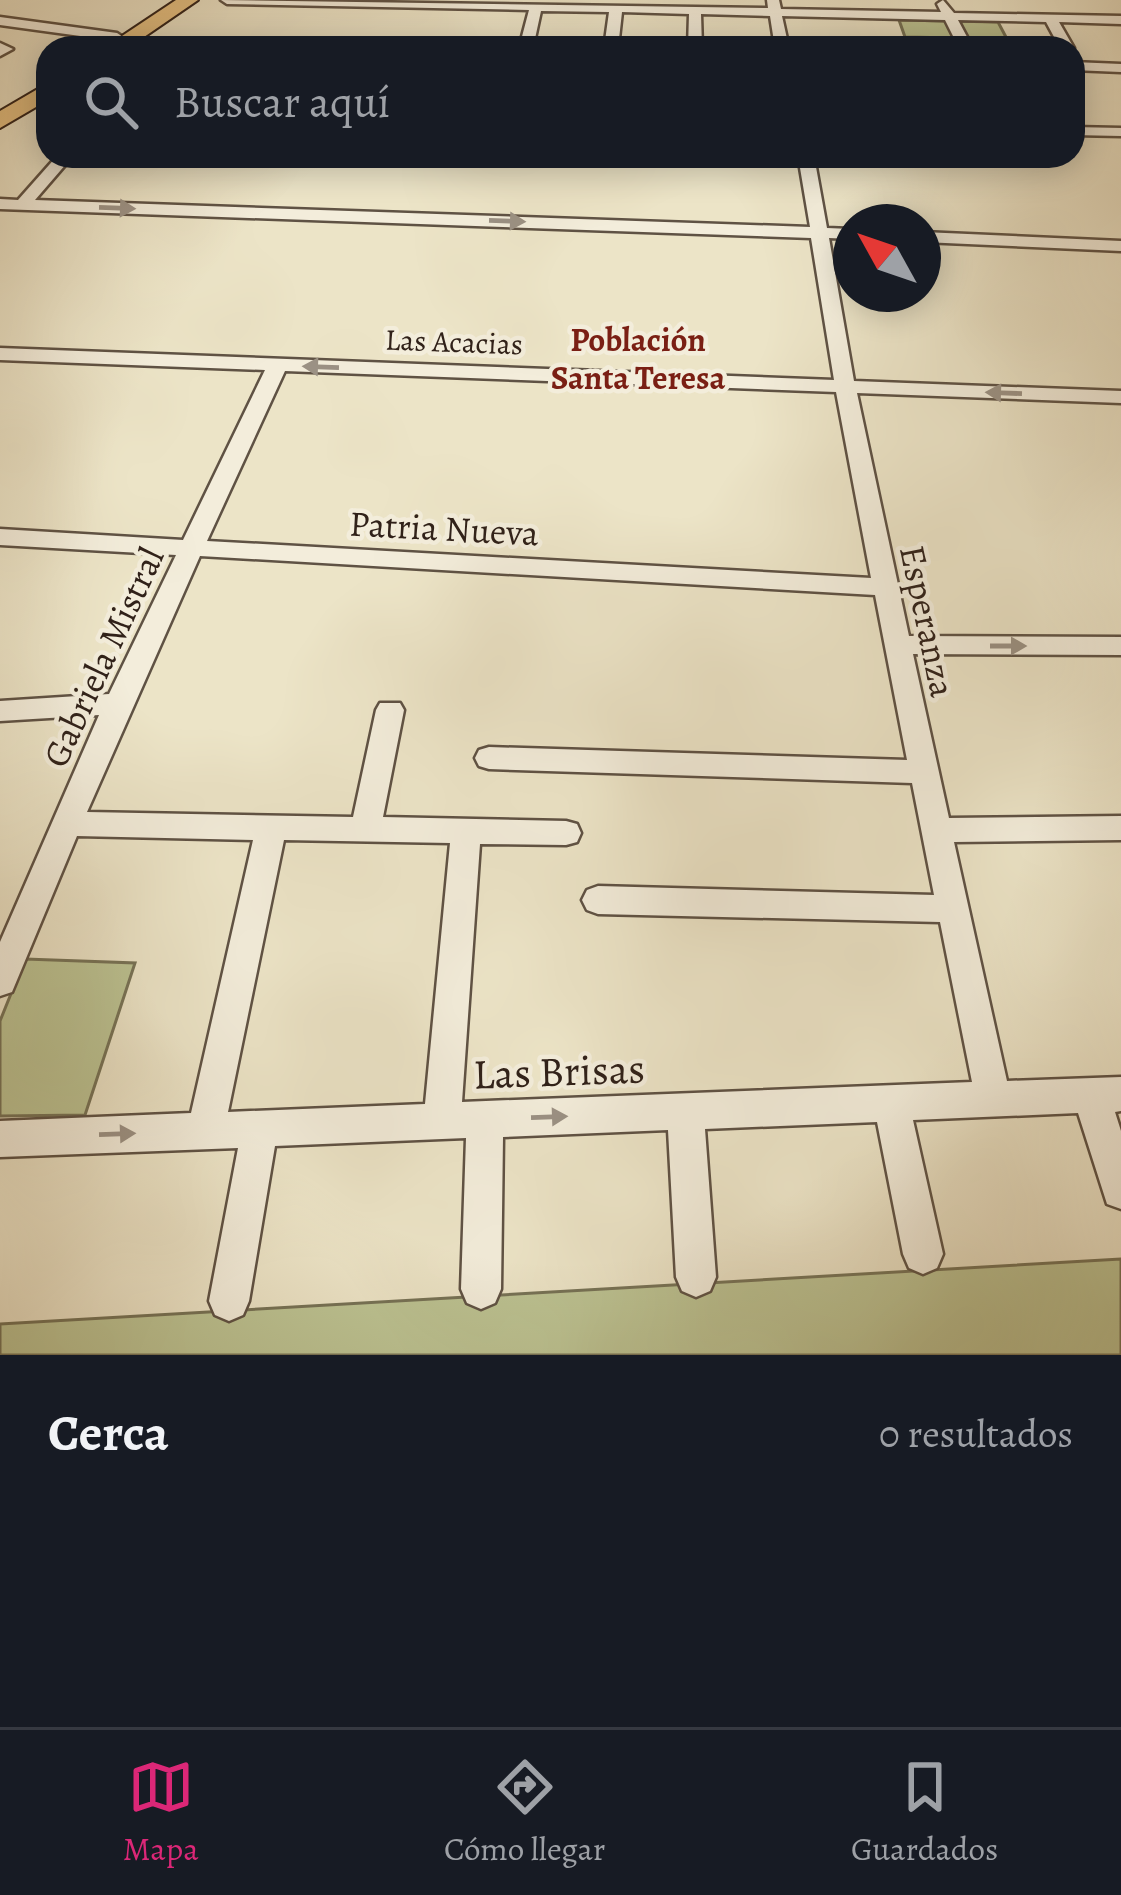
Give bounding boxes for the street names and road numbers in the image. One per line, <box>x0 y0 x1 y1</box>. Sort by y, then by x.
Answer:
street label: Las Acacias <box>384 320 524 364</box>
street label: Patria Nueva <box>348 499 540 557</box>
street label: Gabriela Mistral <box>31 539 175 775</box>
street label: Esperanza <box>888 541 968 702</box>
street label: Las Brisas <box>472 1040 646 1102</box>

